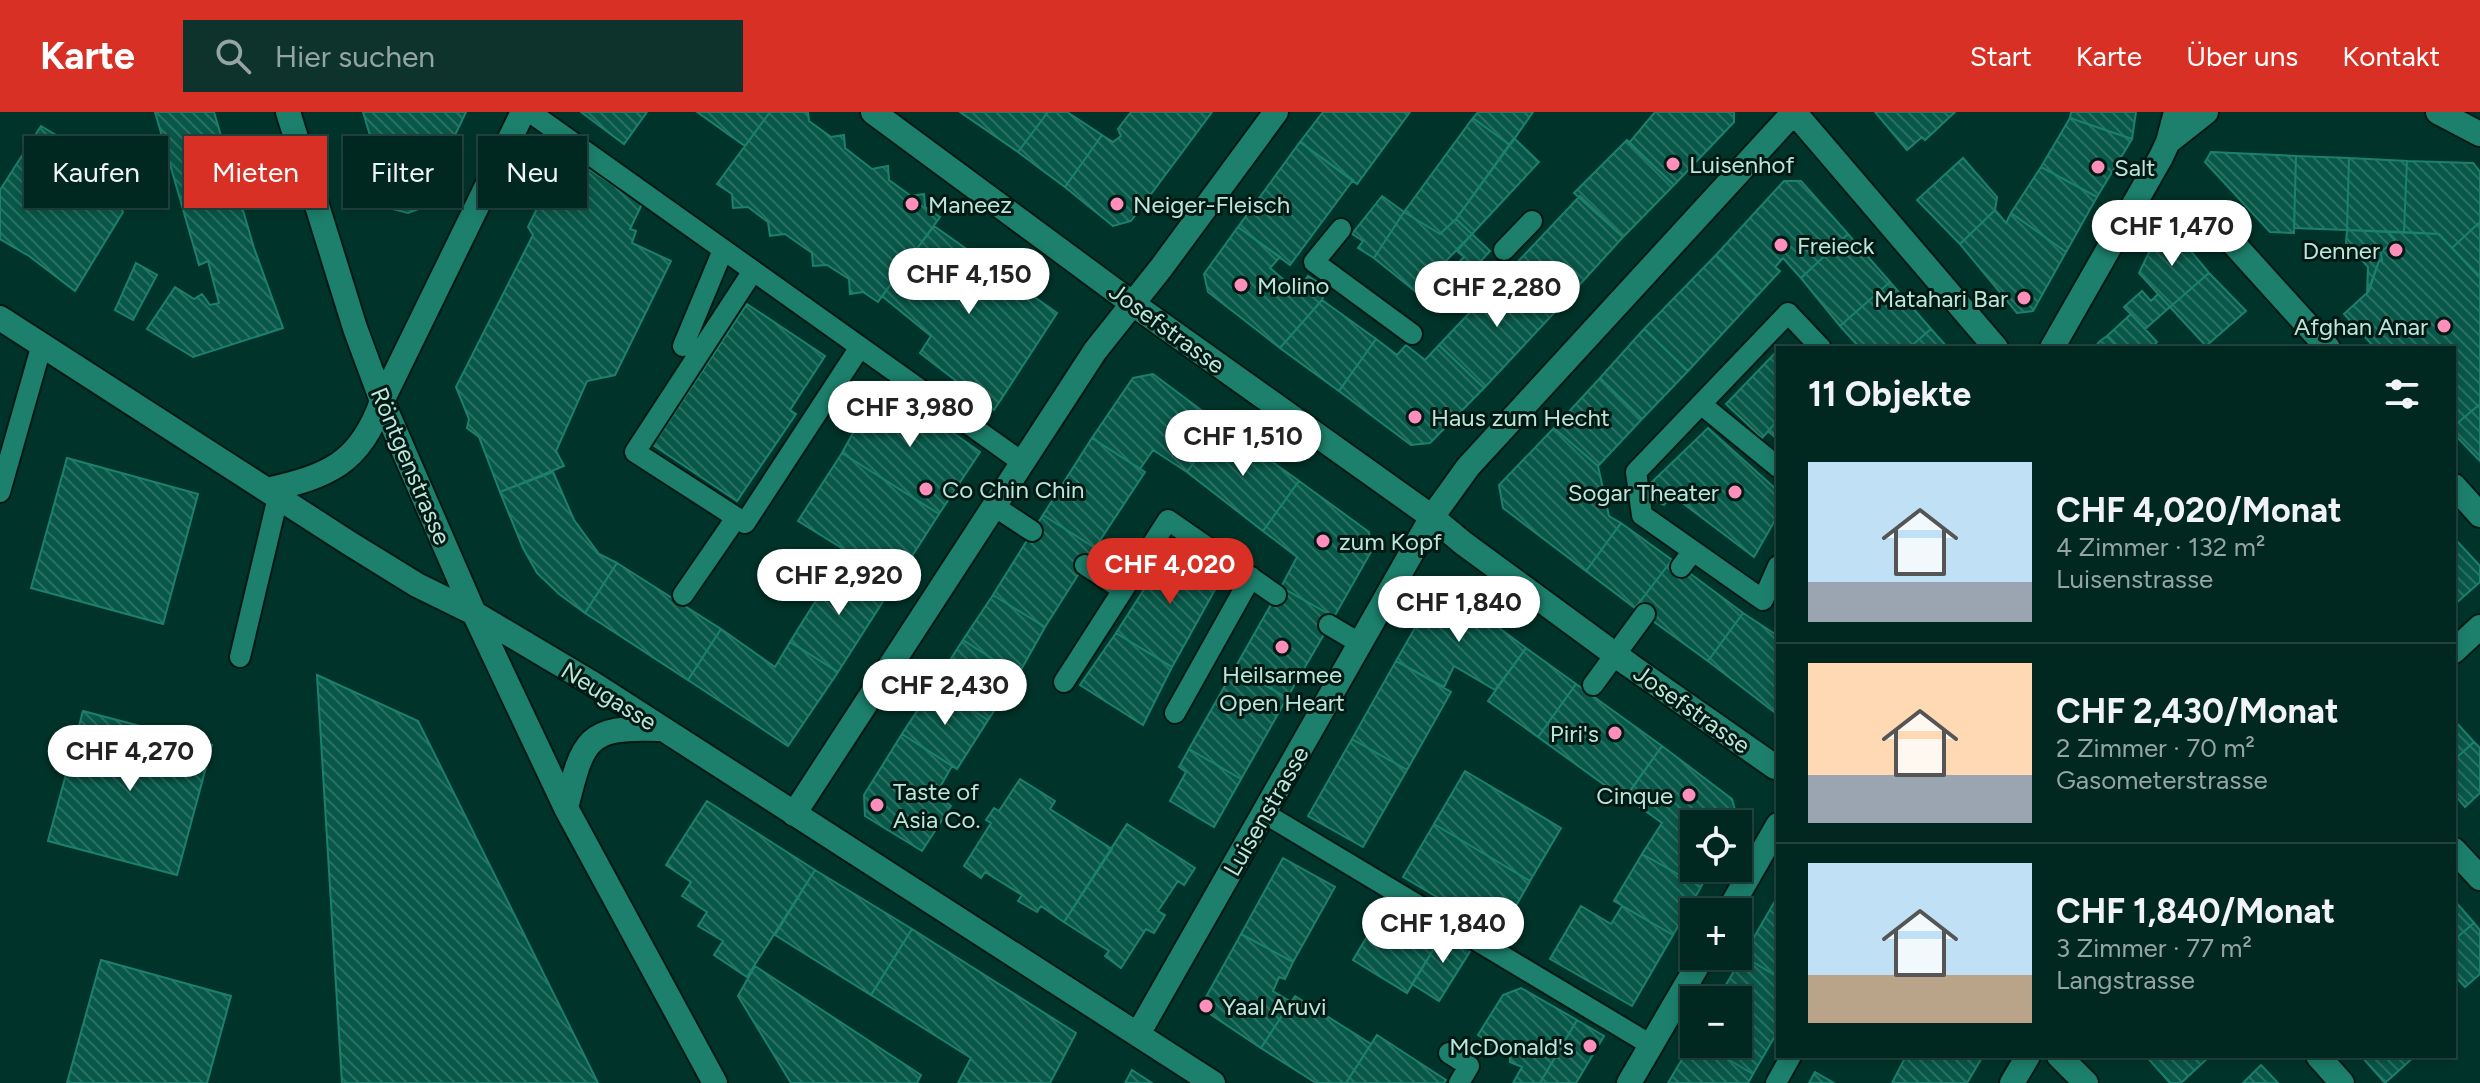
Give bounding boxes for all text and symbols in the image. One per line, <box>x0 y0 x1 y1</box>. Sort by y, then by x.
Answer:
search box <box>183 20 743 92</box>
text: Karte <box>40 33 135 79</box>
icon: search <box>211 34 255 78</box>
text: Hier suchen <box>275 38 435 75</box>
text: Start <box>1970 39 2032 73</box>
text: Karte <box>2076 39 2142 73</box>
text: Über uns <box>2186 39 2298 73</box>
text: Kontakt <box>2342 39 2440 73</box>
chip: Kaufen <box>24 136 168 208</box>
chip: Mieten <box>184 136 327 208</box>
chip: Filter <box>343 136 462 208</box>
chip: Neu <box>478 136 587 208</box>
place label: Luisenhof <box>1689 150 1794 179</box>
place label: Salt <box>2114 153 2155 182</box>
marker: Luisenhof <box>1664 155 1682 173</box>
marker: Salt <box>2089 158 2107 176</box>
place label: Maneez <box>928 190 1012 219</box>
place label: Neiger-Fleisch <box>1133 190 1290 219</box>
marker: Maneez <box>903 195 921 213</box>
marker: Neiger-Fleisch <box>1108 195 1126 213</box>
pin: CHF 1,470 <box>2080 200 2264 268</box>
text: CHF 1,470 <box>2110 210 2234 242</box>
place label: Freieck <box>1797 231 1875 260</box>
marker: Freieck <box>1772 236 1790 254</box>
place label: Denner <box>2302 236 2380 265</box>
marker: Denner <box>2387 241 2405 259</box>
pin: CHF 4,150 <box>877 248 1061 316</box>
text: CHF 4,150 <box>906 258 1032 290</box>
pin: CHF 2,280 <box>1405 261 1589 329</box>
place label: Molino <box>1257 271 1329 300</box>
text: CHF 2,280 <box>1433 271 1561 303</box>
street label: Josefstrasse <box>1104 276 1230 380</box>
marker: Molino <box>1232 276 1250 294</box>
place label: Matahari Bar <box>1874 284 2008 313</box>
marker: Matahari Bar <box>2015 289 2033 307</box>
place label: Afghan Anar <box>2294 312 2428 341</box>
marker: Afghan Anar <box>2435 317 2453 335</box>
icon: filters <box>2380 372 2424 416</box>
text: 11 Objekte <box>1808 374 1971 415</box>
pin: CHF 3,980 <box>818 381 1002 449</box>
street label: Röntgenstrasse <box>365 383 457 549</box>
text: CHF 3,980 <box>846 391 974 423</box>
place label: Haus zum Hecht <box>1431 403 1610 432</box>
marker: Haus zum Hecht <box>1406 408 1424 426</box>
pin: CHF 1,510 <box>1151 410 1335 478</box>
text: CHF 1,510 <box>1183 420 1303 452</box>
place label: Co Chin Chin <box>942 475 1084 504</box>
place label: Sogar Theater <box>1568 478 1719 507</box>
marker: Co Chin Chin <box>917 480 935 498</box>
marker: Sogar Theater <box>1726 483 1744 501</box>
text: CHF 4,020/Monat <box>2056 490 2342 531</box>
icon: home <box>1872 494 1968 590</box>
place label: zum Kopf <box>1339 527 1442 556</box>
text: 4 Zimmer · 132 m² <box>2056 531 2265 563</box>
marker: zum Kopf <box>1314 532 1332 550</box>
pin: CHF 4,020 <box>1078 538 1262 606</box>
text: CHF 4,020 <box>1105 548 1235 580</box>
pin: CHF 2,920 <box>747 549 931 617</box>
text: CHF 2,920 <box>775 559 903 591</box>
text: Luisenstrasse <box>2056 563 2213 595</box>
pin: CHF 1,840 <box>1367 576 1551 644</box>
text: CHF 1,840 <box>1396 586 1522 618</box>
marker: Heilsarmee Open Heart <box>1273 638 1291 656</box>
street label: Neugasse <box>556 655 662 737</box>
street label: Josefstrasse <box>1628 658 1756 760</box>
pin: CHF 2,430 <box>853 659 1037 727</box>
place label: Heilsarmee Open Heart <box>1219 660 1345 717</box>
text: CHF 2,430 <box>881 669 1009 701</box>
text: CHF 2,430/Monat <box>2056 691 2339 732</box>
icon: home <box>1872 695 1968 791</box>
place label: Piri's <box>1550 719 1599 748</box>
marker: Piri's <box>1606 724 1624 742</box>
pin: CHF 4,270 <box>38 725 222 793</box>
text: 2 Zimmer · 70 m² <box>2056 732 2255 764</box>
text: CHF 4,270 <box>66 735 194 767</box>
street label: Luisenstrasse <box>1217 741 1315 881</box>
text: Gasometerstrasse <box>2056 764 2268 796</box>
place label: Taste of Asia Co. <box>893 777 980 834</box>
place label: Cinque <box>1596 781 1673 810</box>
marker: Cinque <box>1680 786 1698 804</box>
marker: Taste of Asia Co. <box>868 796 886 814</box>
map controls <box>1680 810 1752 1058</box>
button: locate <box>1680 810 1752 882</box>
text: CHF 1,840/Monat <box>2056 891 2335 932</box>
icon: home <box>1872 895 1968 991</box>
pin: CHF 1,840 <box>1351 897 1535 965</box>
button: + <box>1680 898 1752 970</box>
text: CHF 1,840 <box>1380 907 1506 939</box>
text: 3 Zimmer · 77 m² <box>2056 932 2252 964</box>
text: Langstrasse <box>2056 964 2195 996</box>
button: − <box>1680 986 1752 1058</box>
place label: Yaal Aruvi <box>1222 992 1327 1021</box>
marker: Yaal Aruvi <box>1197 997 1215 1015</box>
place label: McDonald's <box>1449 1032 1574 1061</box>
marker: McDonald's <box>1581 1037 1599 1055</box>

